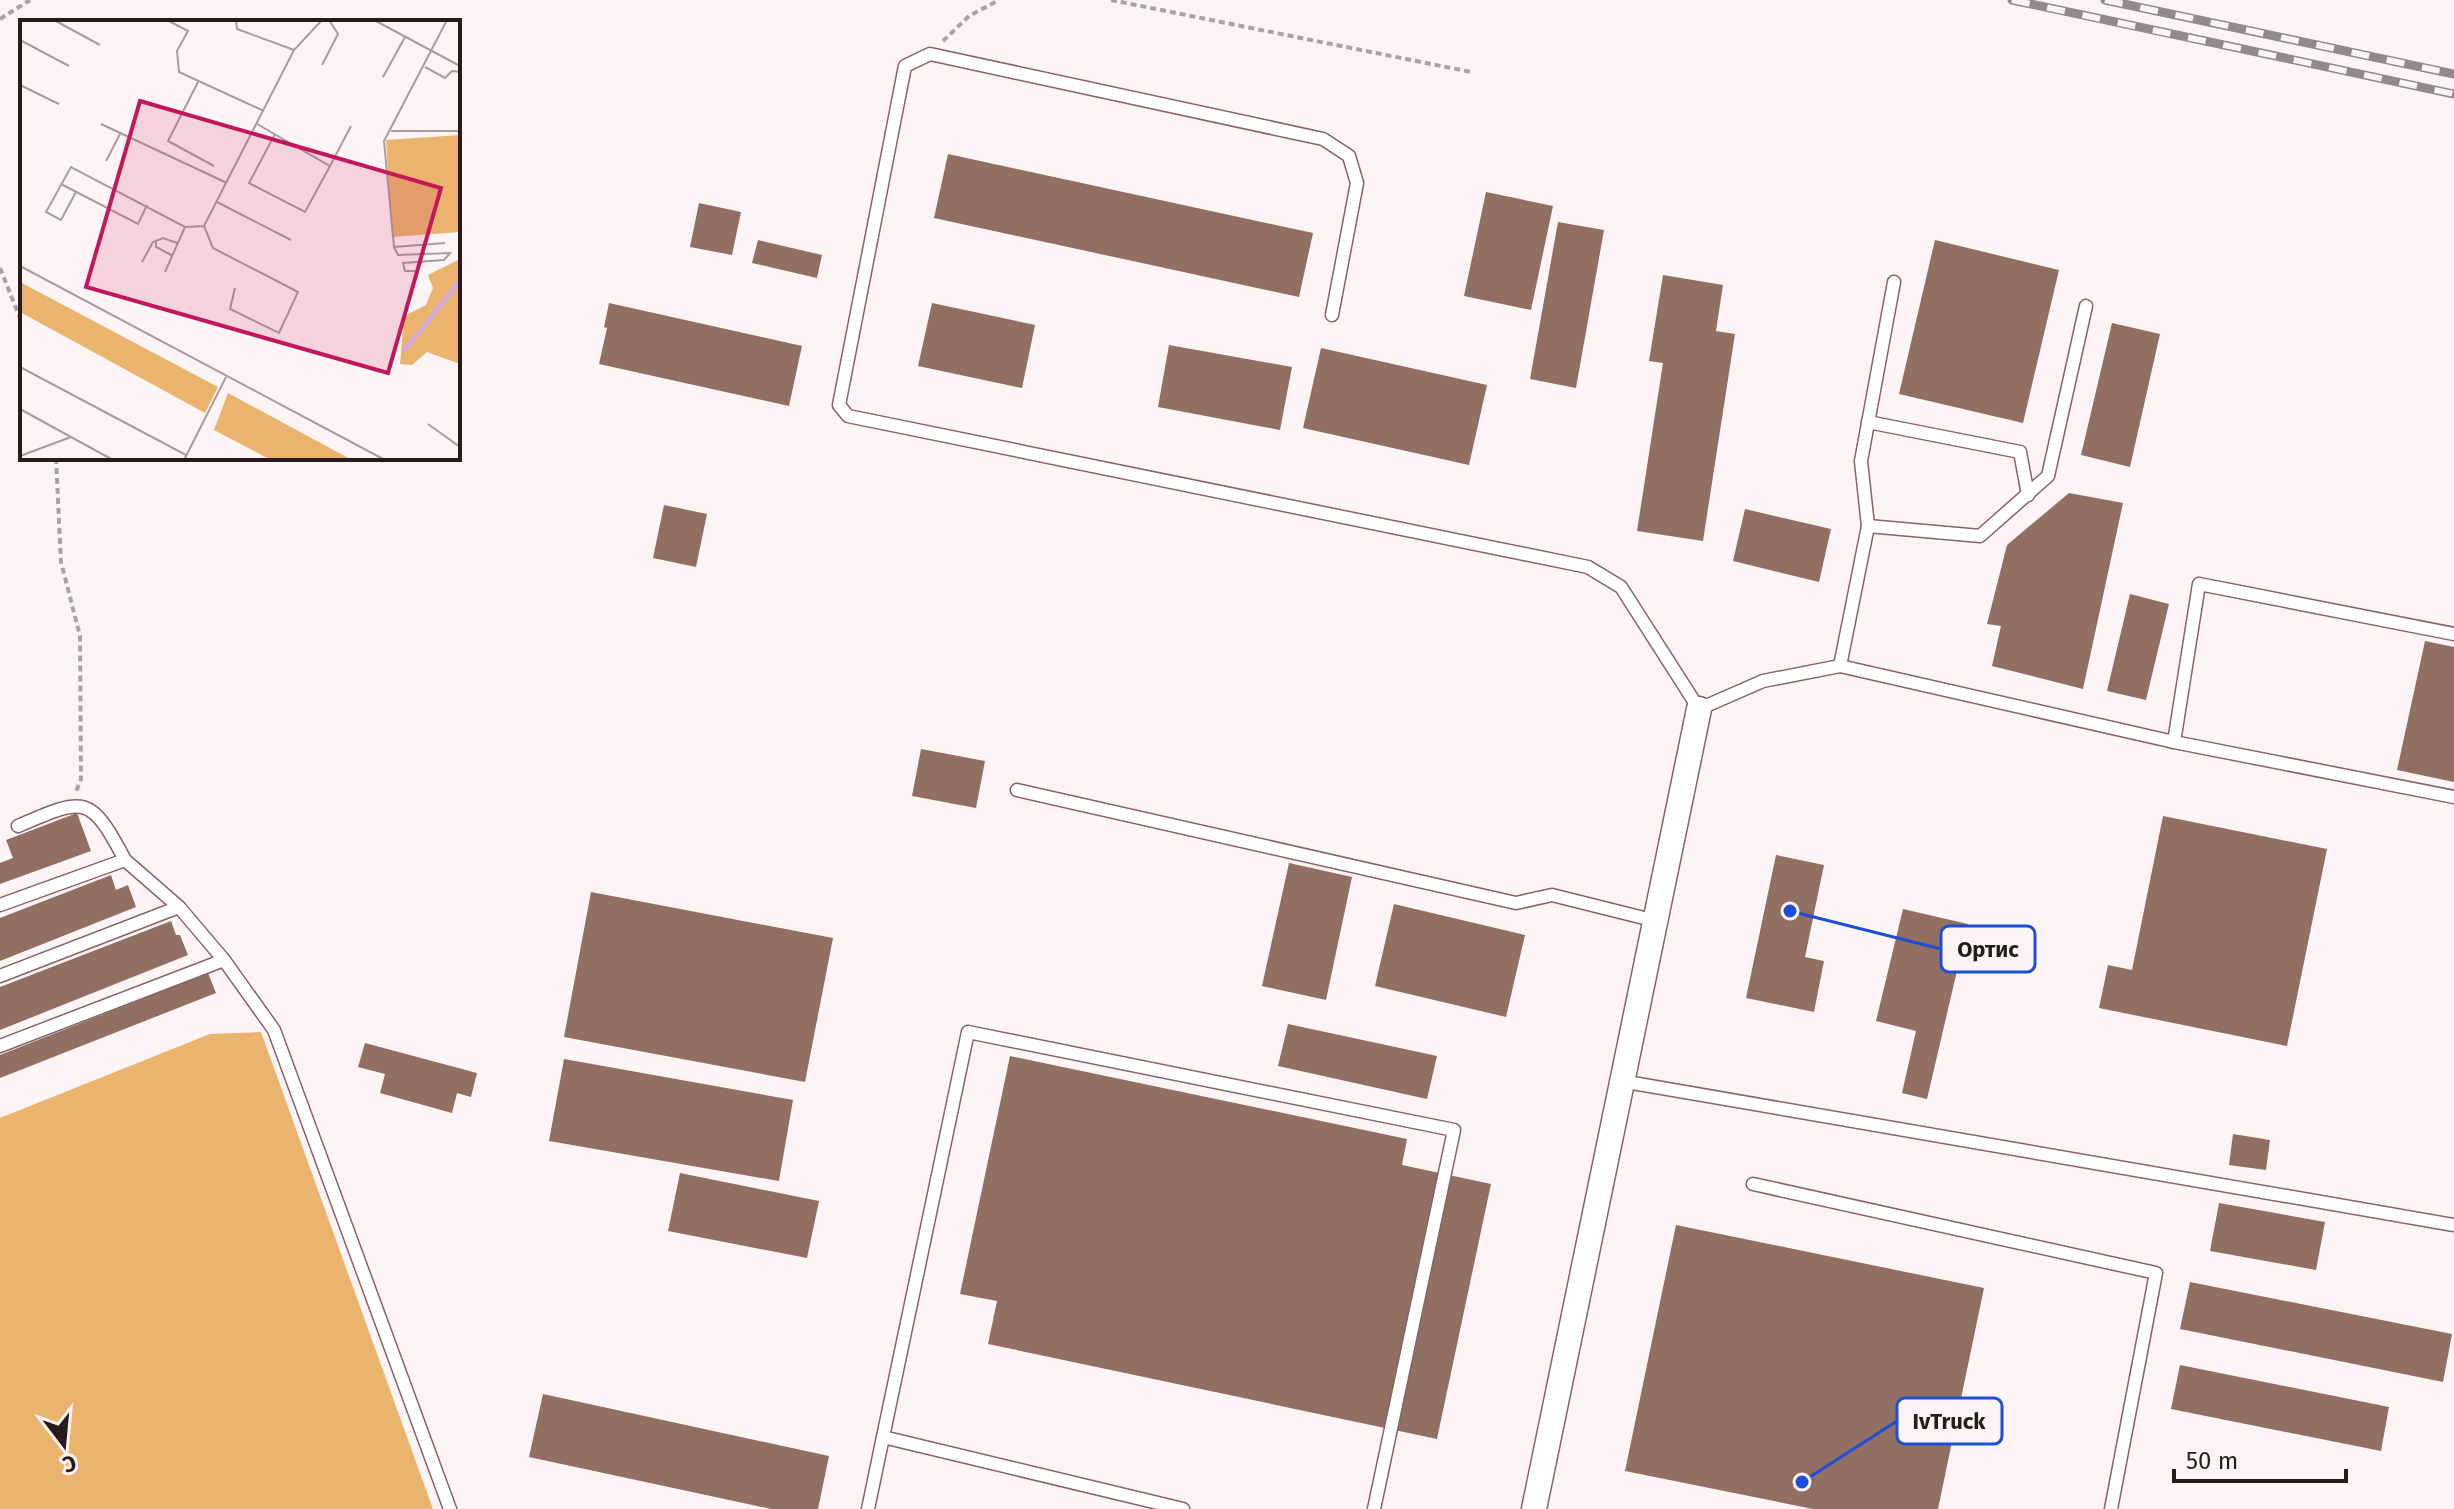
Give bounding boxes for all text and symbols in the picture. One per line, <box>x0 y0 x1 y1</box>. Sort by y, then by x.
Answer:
inset map <box>20 20 460 460</box>
callout: Ортис <box>1941 926 2035 972</box>
text: Ортис <box>1957 936 2019 963</box>
callout: IvTruck <box>1897 1398 2002 1444</box>
north arrow <box>24 1405 104 1485</box>
text: IvTruck <box>1912 1408 1986 1435</box>
scale bar <box>2174 1433 2346 1483</box>
text: 50 m <box>2186 1447 2238 1475</box>
text: С <box>59 1449 79 1479</box>

